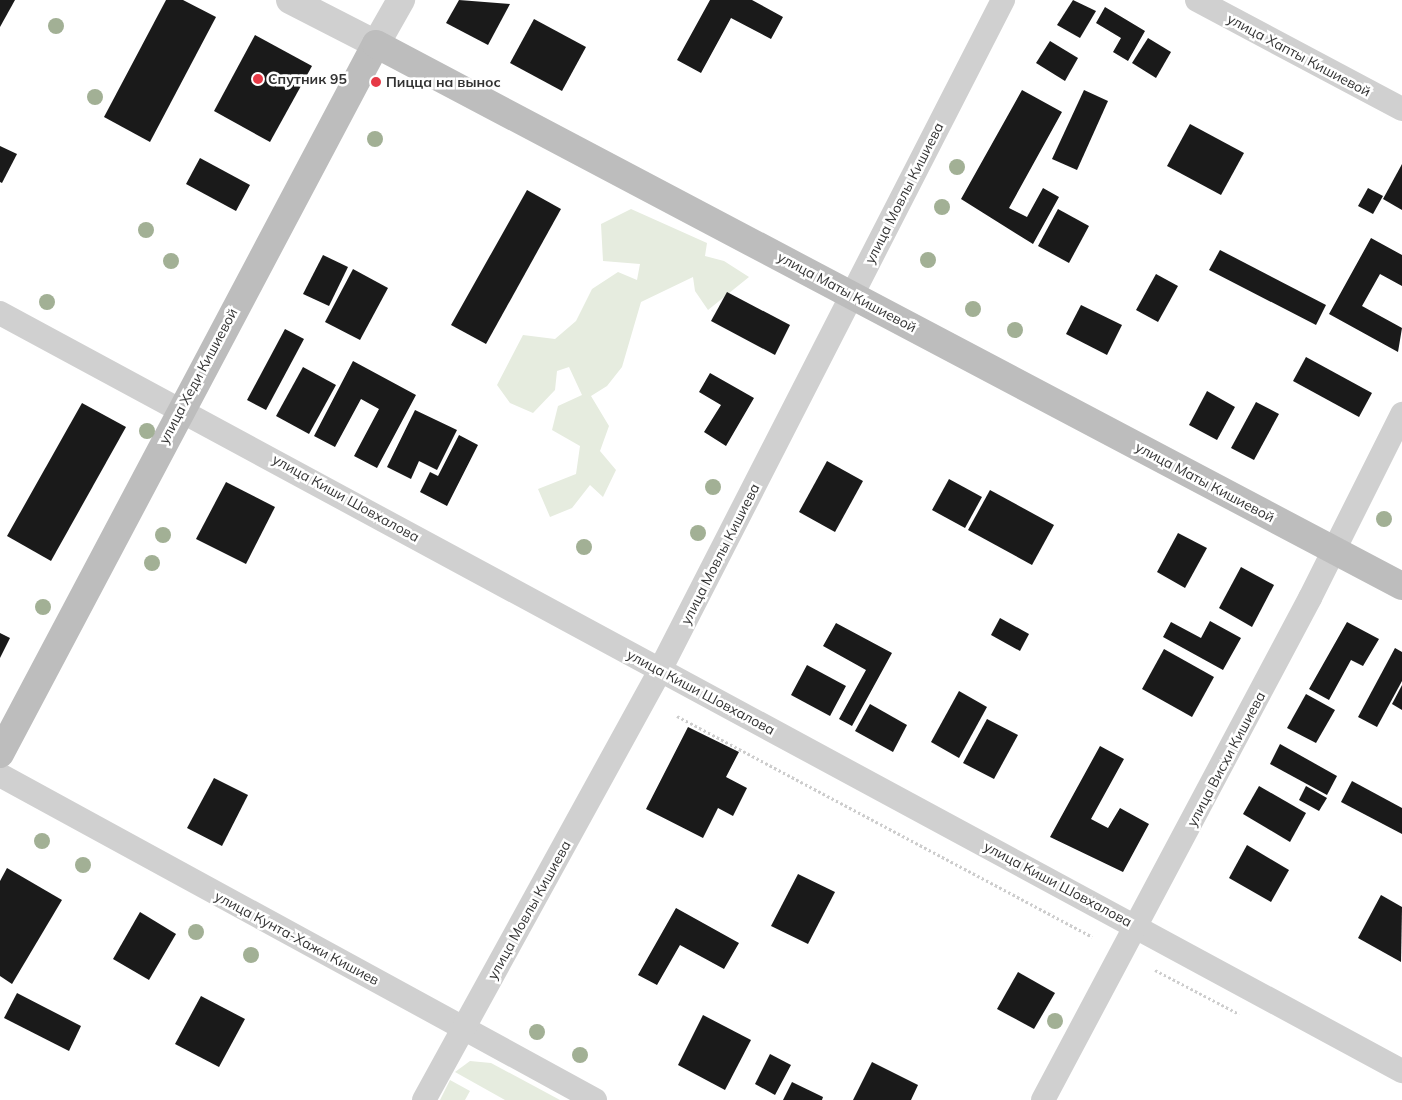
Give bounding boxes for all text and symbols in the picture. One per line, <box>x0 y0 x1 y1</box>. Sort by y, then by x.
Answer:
street label: улица Хапты Кишиевой <box>1224 10 1374 100</box>
place label: Спутник 95 <box>268 71 347 87</box>
marker: Спутник 95 <box>252 73 264 85</box>
place label: Пицца на вынос <box>386 74 501 90</box>
marker: Пицца на вынос <box>370 76 382 88</box>
street label: улица Мовлы Кишиева <box>861 120 947 266</box>
street label: улица Маты Кишиевой <box>775 248 919 336</box>
street label: улица Хеди Кишиевой <box>155 305 241 447</box>
street label: улица Маты Кишиевой <box>1133 438 1277 526</box>
street label: улица Киши Шовхалова <box>270 451 422 545</box>
street label: улица Мовлы Кишиева <box>677 481 763 627</box>
street label: улица Киши Шовхалова <box>624 646 778 738</box>
street label: улица Висхи Кишиева <box>1183 689 1269 829</box>
street label: улица Мовлы Кишиева <box>484 838 574 982</box>
street label: улица Киши Шовхалова <box>981 838 1135 930</box>
street label: улица Кунта-Хажи Кишиев <box>212 887 382 989</box>

